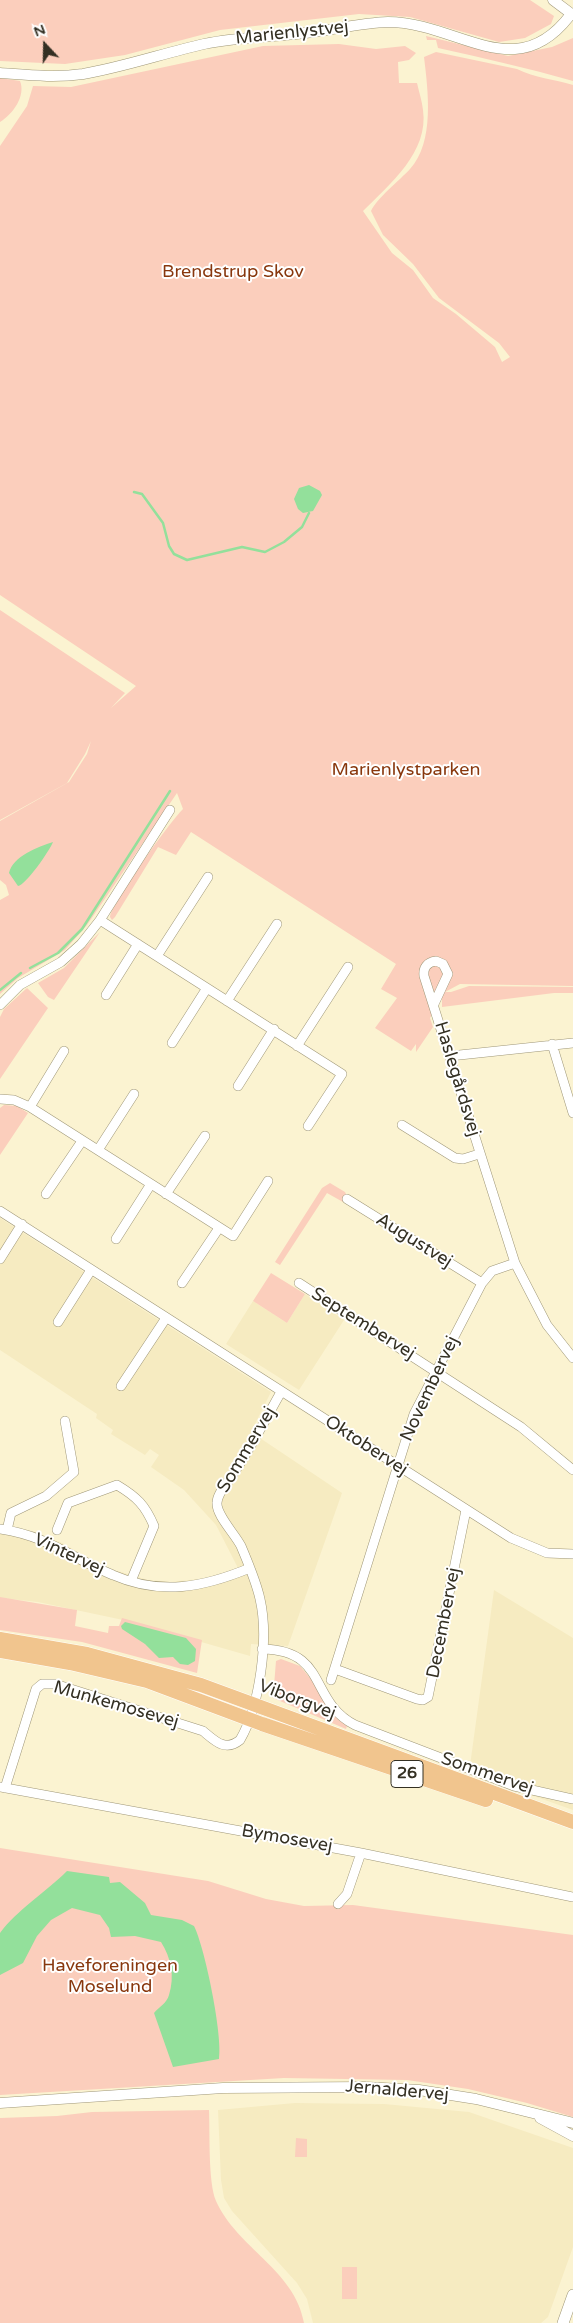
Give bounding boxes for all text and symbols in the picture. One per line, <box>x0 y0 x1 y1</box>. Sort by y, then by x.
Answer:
street label: Marienlystvej <box>234 16 350 50</box>
north arrow <box>20 20 70 70</box>
text: N <box>31 21 48 40</box>
park label: Brendstrup Skov <box>162 261 304 283</box>
park label: Marienlystparken <box>332 759 480 781</box>
street label: Haslegårdsvej <box>429 1019 485 1139</box>
street label: Augustvej <box>372 1209 456 1273</box>
street label: Septembervej <box>307 1283 419 1365</box>
street label: Novembervej <box>396 1333 464 1445</box>
street label: Sommervej <box>213 1403 281 1497</box>
street label: Oktobervej <box>320 1411 412 1481</box>
street label: Vintervej <box>30 1529 108 1581</box>
street label: Decembervej <box>423 1566 465 1680</box>
street label: Viborgvej <box>255 1675 339 1725</box>
street label: Munkemosevej <box>51 1677 181 1733</box>
street label: Sommervej <box>438 1748 536 1800</box>
road number: 26 <box>391 1760 423 1788</box>
street label: Bymosevej <box>240 1820 334 1858</box>
park label: Haveforeningen Moselund <box>42 1955 178 1998</box>
street label: Jernaldervej <box>344 2076 450 2106</box>

